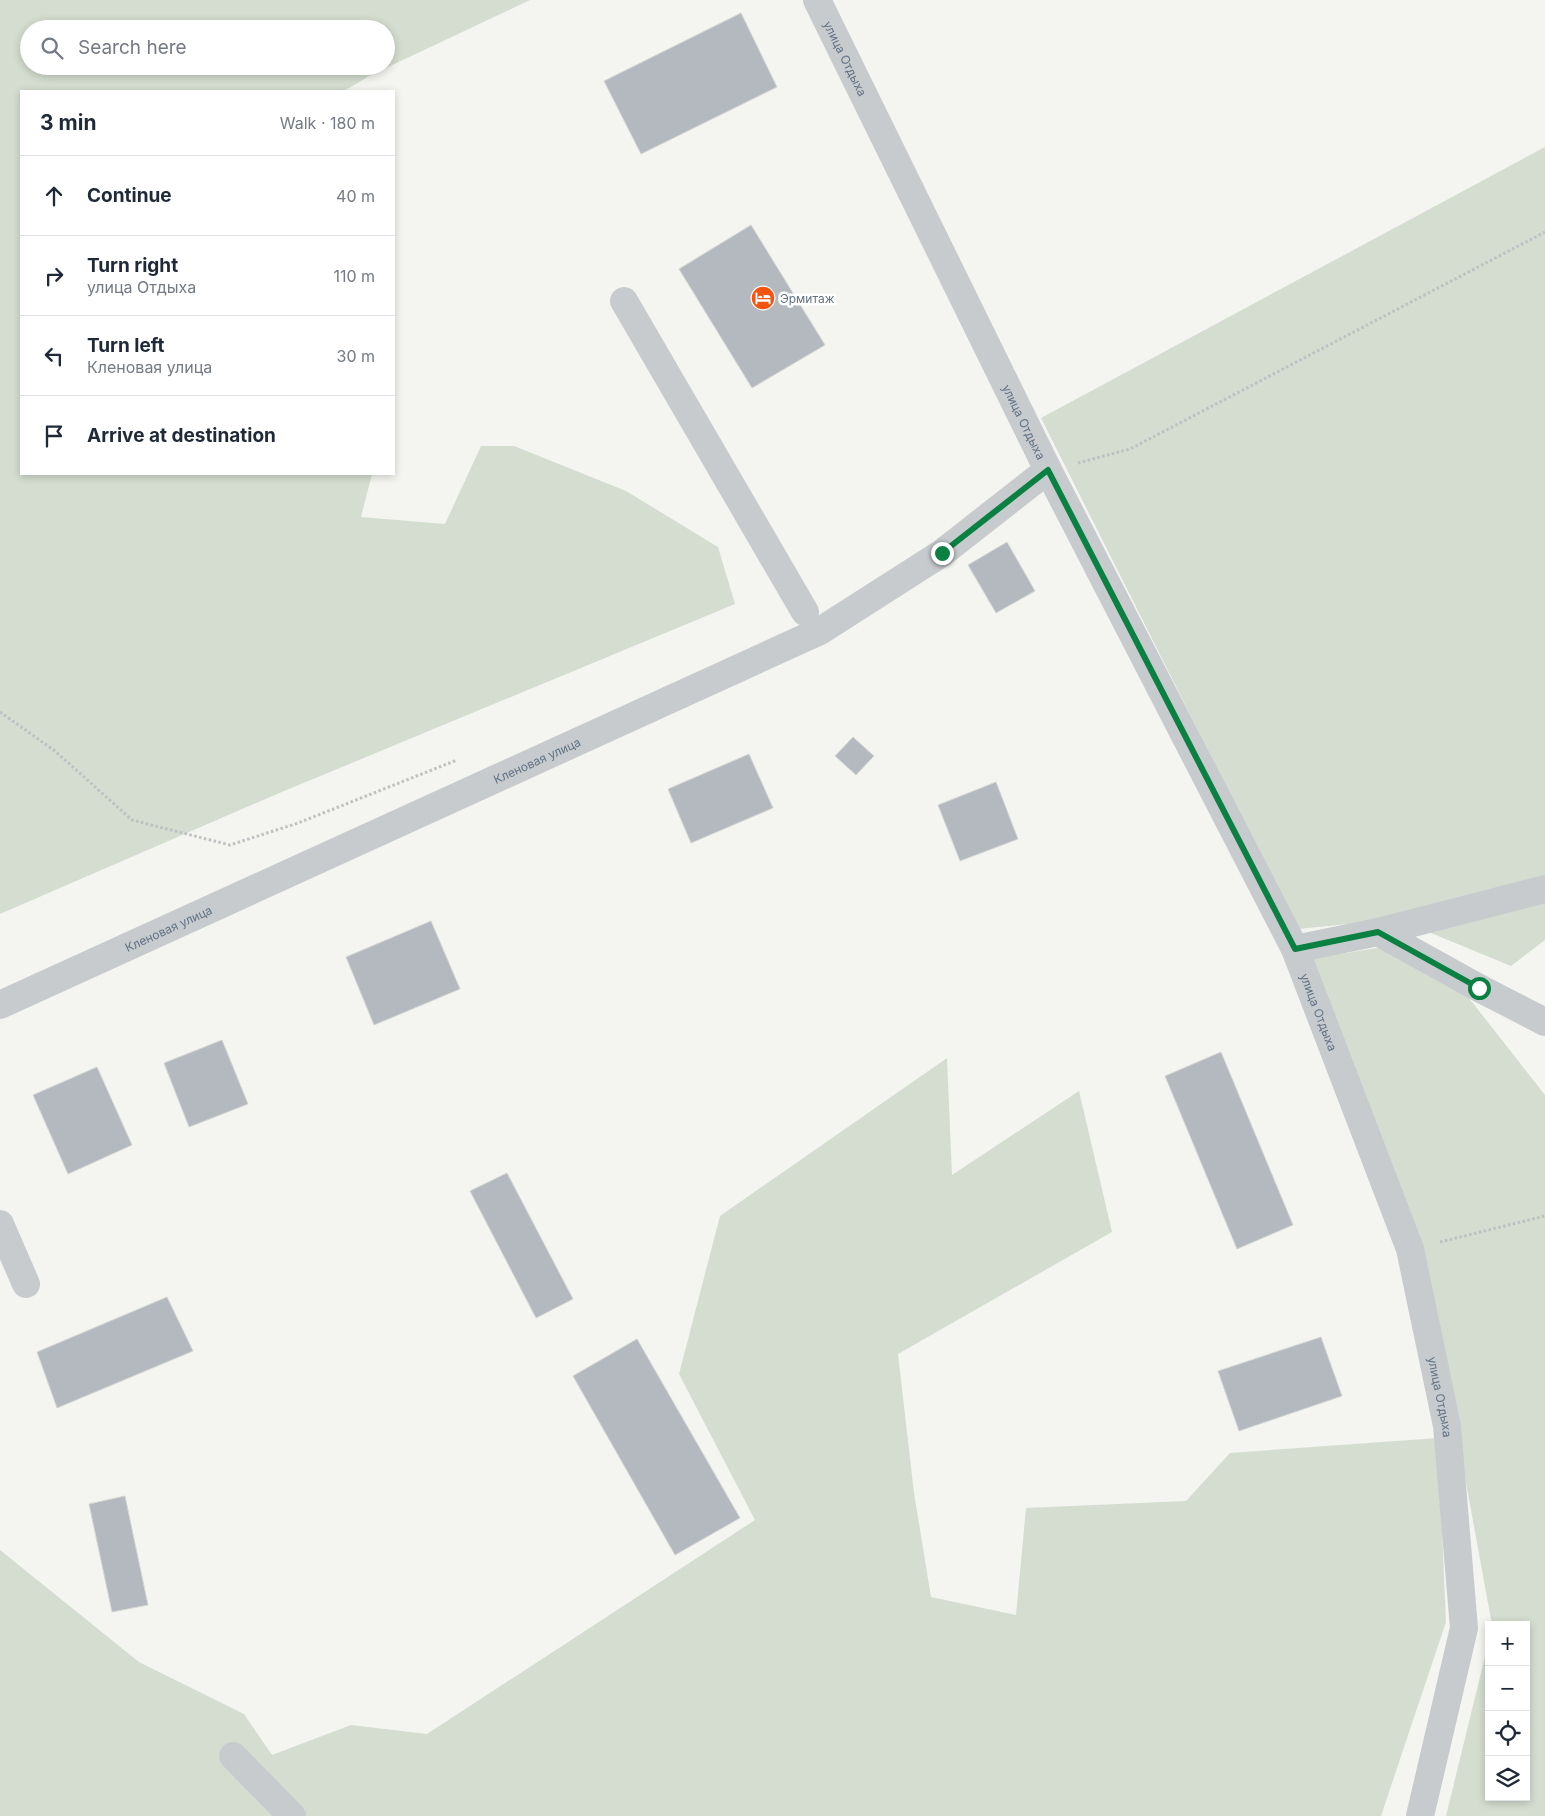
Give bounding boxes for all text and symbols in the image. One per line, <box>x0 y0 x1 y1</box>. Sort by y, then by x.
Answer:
street label: улица Отдыха <box>821 18 870 98</box>
search box <box>20 20 395 75</box>
icon: search <box>38 34 66 62</box>
text: Search here <box>78 36 187 59</box>
text: 3 min <box>40 110 96 135</box>
text: Walk · 180 m <box>280 113 375 133</box>
icon: ahead <box>40 182 68 210</box>
text: Continue <box>87 184 172 207</box>
text: 40 m <box>336 186 375 206</box>
text: Turn right <box>87 254 178 277</box>
icon: right <box>40 262 68 290</box>
text: 110 m <box>333 266 375 286</box>
text: улица Отдыха <box>87 277 196 297</box>
hotel icon: Эрмитаж <box>750 285 776 311</box>
place label: Эрмитаж <box>780 291 835 306</box>
text: Turn left <box>87 334 165 357</box>
icon: left <box>40 342 68 370</box>
text: 30 m <box>337 346 375 366</box>
text: Кленовая улица <box>87 357 212 377</box>
street label: улица Отдыха <box>999 382 1049 462</box>
icon: arrive <box>40 422 68 450</box>
text: Arrive at destination <box>87 424 276 447</box>
route end <box>931 542 954 565</box>
street label: Кленовая улица <box>491 734 583 786</box>
street label: Кленовая улица <box>122 902 214 955</box>
street label: улица Отдыха <box>1297 971 1341 1053</box>
route start <box>1468 977 1491 1000</box>
street label: улица Отдыха <box>1425 1355 1455 1438</box>
map controls <box>1485 1621 1530 1801</box>
button: + <box>1485 1621 1530 1666</box>
button: − <box>1485 1666 1530 1711</box>
button: locate <box>1485 1711 1530 1756</box>
button: layers <box>1485 1756 1530 1801</box>

